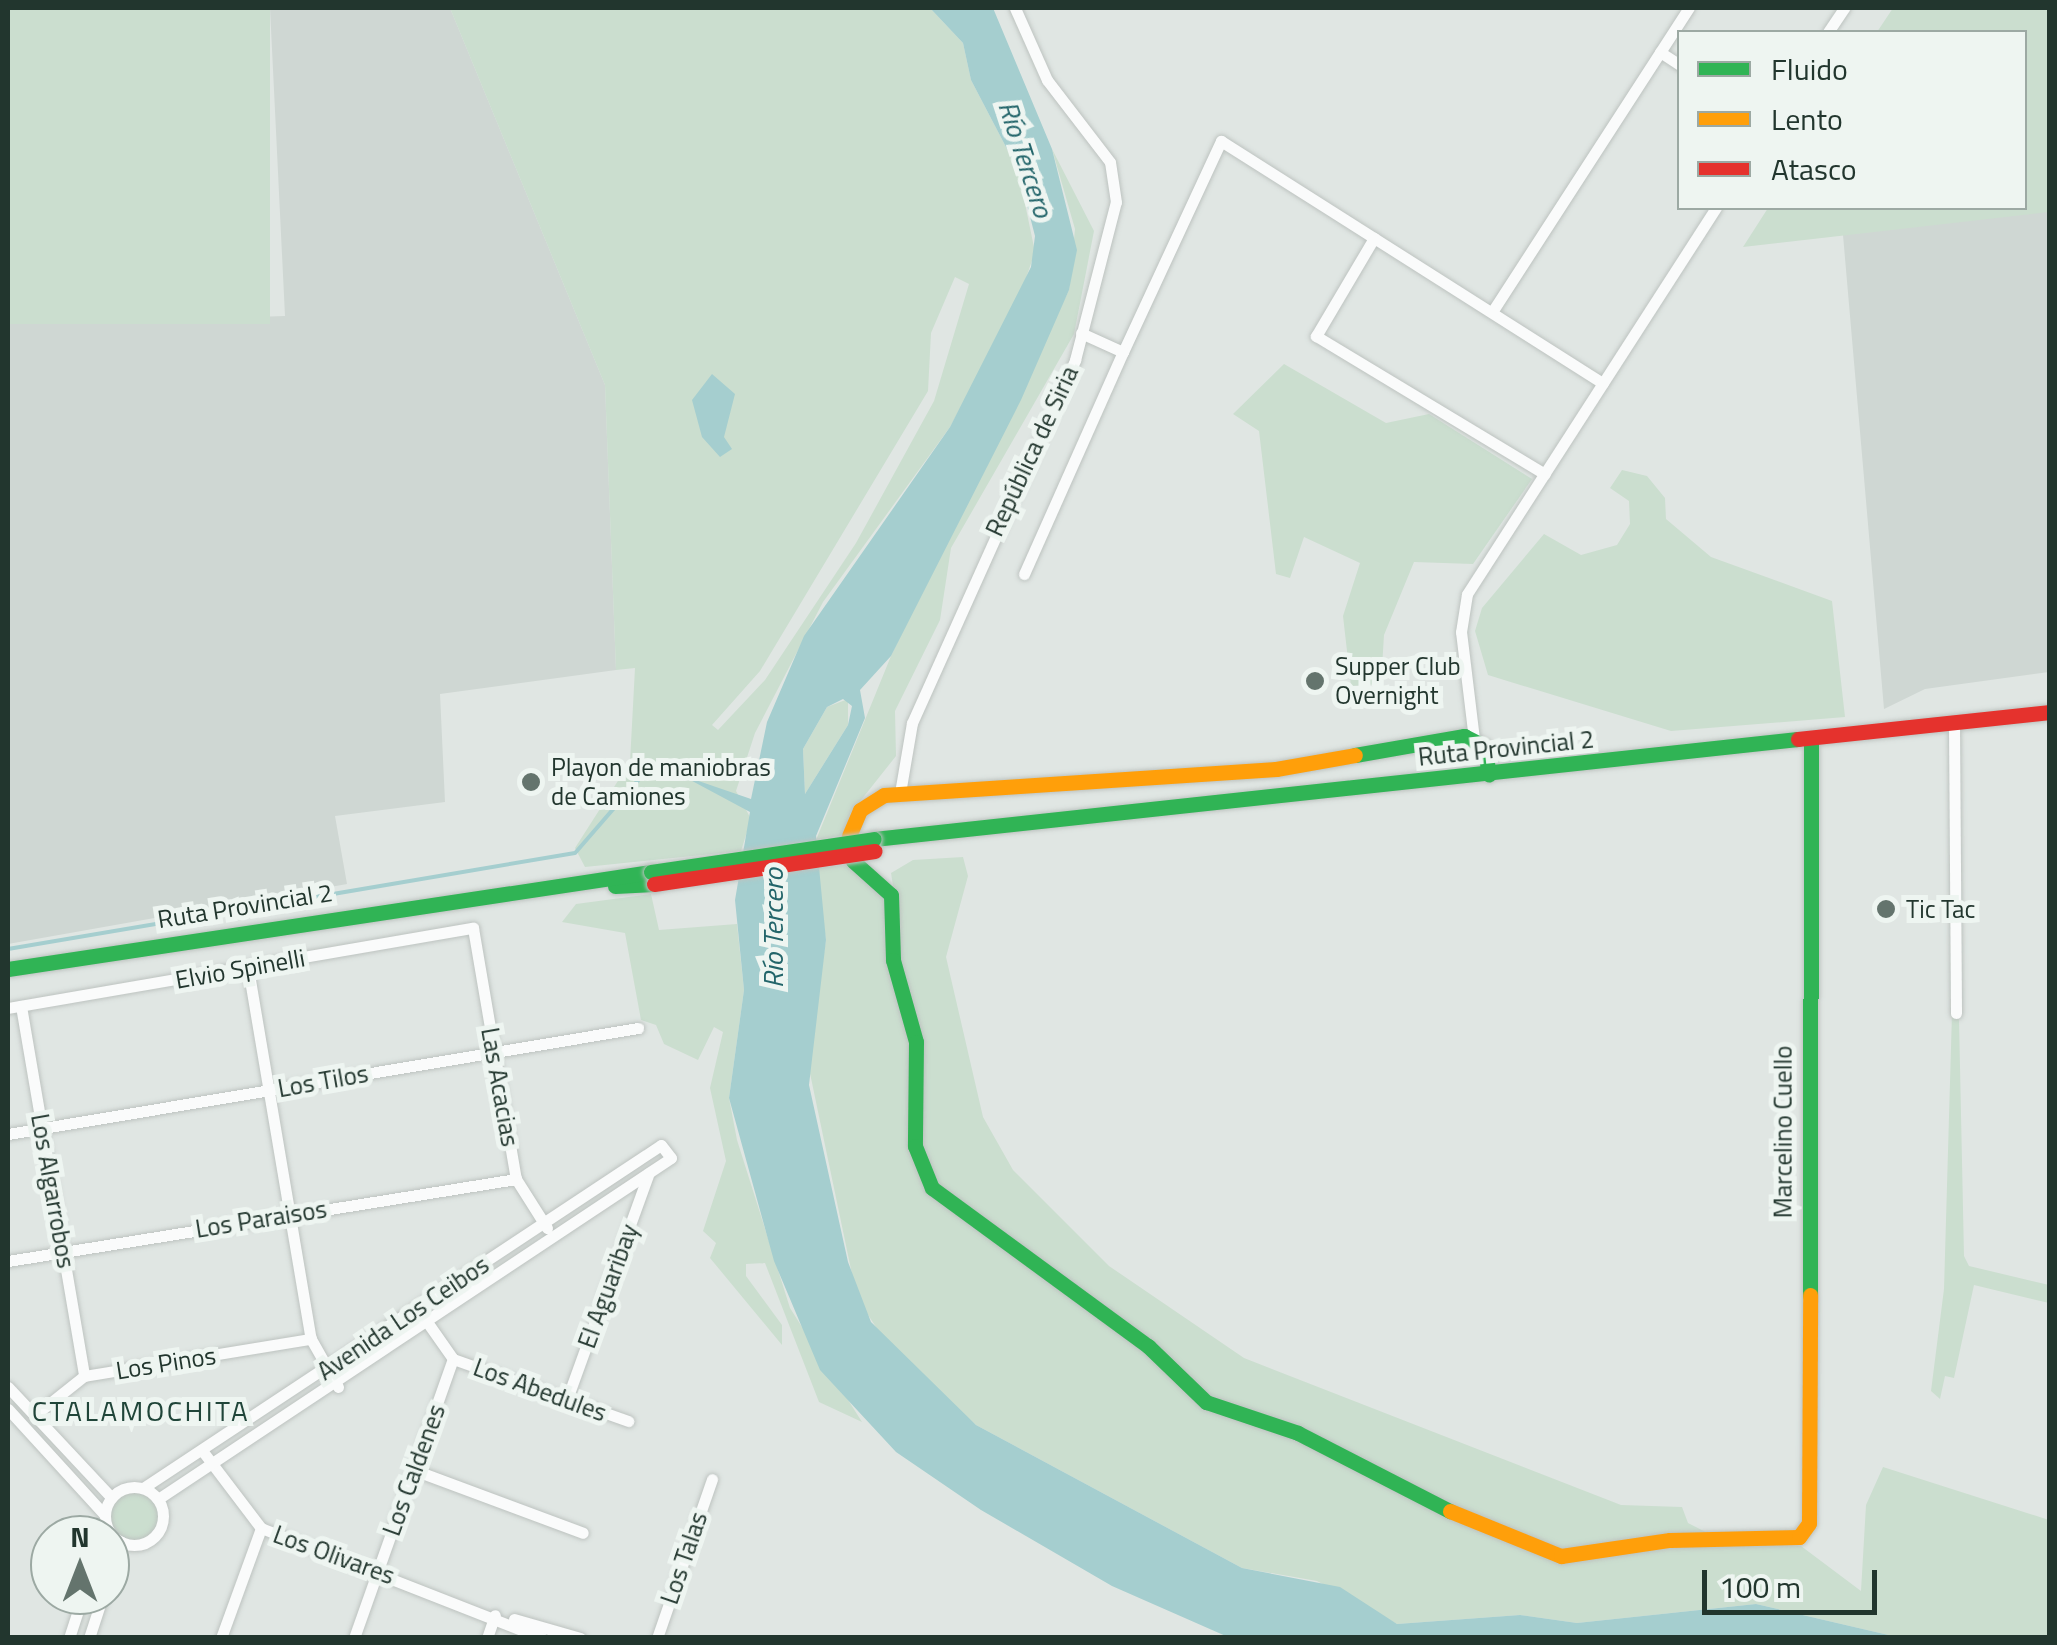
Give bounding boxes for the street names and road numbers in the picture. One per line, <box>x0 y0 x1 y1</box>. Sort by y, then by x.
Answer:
street label: República de Siria <box>979 361 1085 541</box>
street label: Ruta Provincial 2 <box>1417 724 1595 772</box>
street label: Ruta Provincial 2 <box>155 877 335 935</box>
street label: Elvio Spinelli <box>173 943 307 995</box>
street label: Las Acacias <box>475 1025 525 1149</box>
street label: Marcelino Cuello <box>1768 1046 1798 1218</box>
street label: Los Tilos <box>275 1058 371 1104</box>
street label: Los Algarrobos <box>25 1111 81 1271</box>
street label: Los Paraisos <box>193 1194 329 1244</box>
street label: El Aguaribay <box>572 1220 644 1352</box>
street label: Avenida Los Ceibos <box>311 1249 495 1387</box>
street label: Los Pinos <box>114 1340 218 1386</box>
street label: Los Abedules <box>469 1352 611 1428</box>
street label: Los Caldenes <box>376 1400 452 1540</box>
street label: Los Talas <box>654 1508 714 1608</box>
street label: Los Olivares <box>269 1519 399 1591</box>

